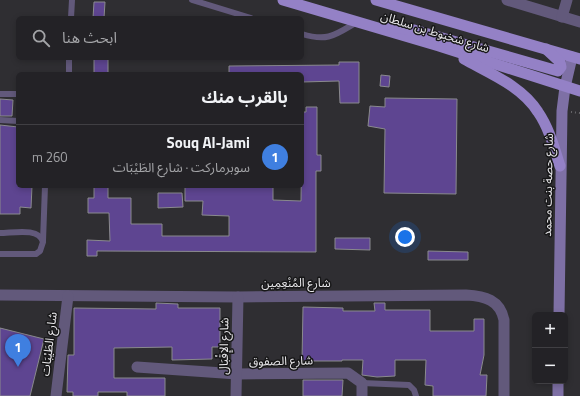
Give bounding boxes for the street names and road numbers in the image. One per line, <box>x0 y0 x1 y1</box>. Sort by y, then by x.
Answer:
street label: شارع شخبوط بن سلطان <box>378 6 492 57</box>
street label: شارع حصة بنت محمد <box>537 133 558 237</box>
street label: شارع المُنْعِمِين <box>261 273 331 292</box>
street label: شارع الطَيْبَات <box>35 311 62 377</box>
street label: شارع الإِقْبَال <box>214 317 235 375</box>
street label: شارع الصفوق <box>249 350 313 371</box>

